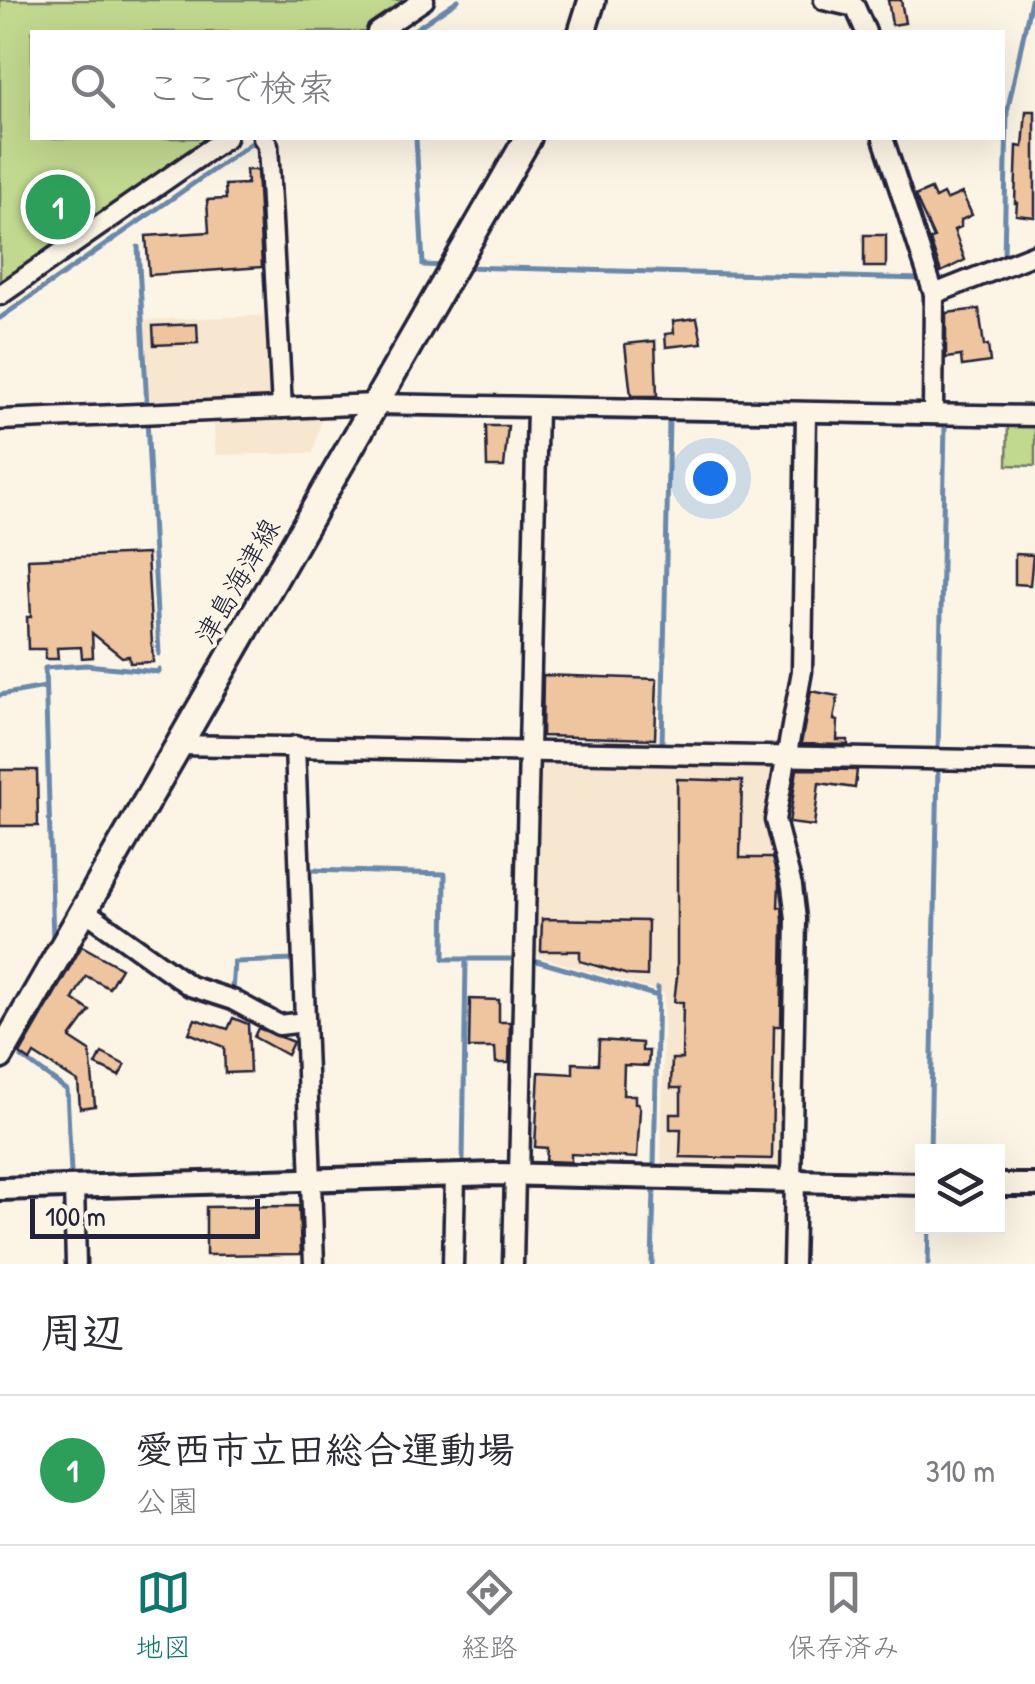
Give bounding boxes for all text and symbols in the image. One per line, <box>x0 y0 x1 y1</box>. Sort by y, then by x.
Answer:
search box <box>30 30 1005 140</box>
icon: search <box>65 58 120 113</box>
text: ここで検索 <box>145 61 335 113</box>
pin: 1 <box>26 170 90 244</box>
your location <box>685 453 736 504</box>
street label: 津島海津線 <box>186 511 288 651</box>
map controls <box>915 1144 1005 1234</box>
button: layers <box>915 1144 1005 1234</box>
scale bar <box>30 1194 260 1238</box>
text: 100 m <box>45 1197 106 1235</box>
text: 周辺 <box>40 1303 124 1360</box>
text: 愛西市立田総合運動場 <box>135 1423 515 1475</box>
text: 1 <box>67 1449 78 1492</box>
text: 310 m <box>926 1449 995 1492</box>
text: 公園 <box>135 1479 199 1522</box>
tab: 地図 <box>135 1565 191 1666</box>
tab: 経路 <box>461 1565 518 1666</box>
tab: 保存済み <box>788 1565 900 1666</box>

